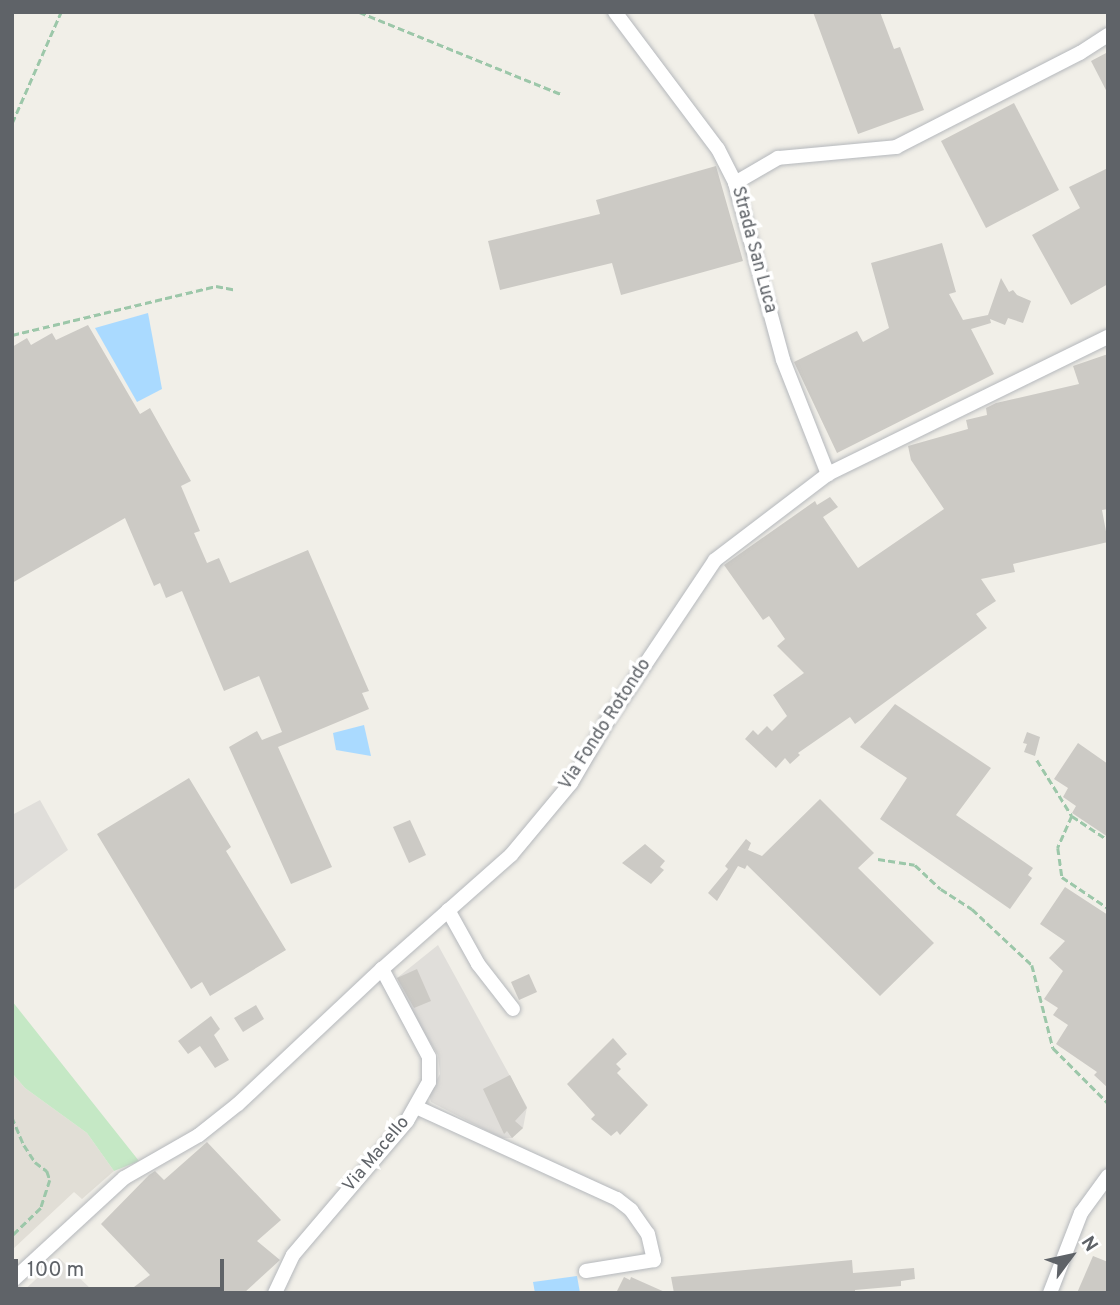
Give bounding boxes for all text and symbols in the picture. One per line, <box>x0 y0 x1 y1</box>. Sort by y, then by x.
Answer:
street label: Strada San Luca <box>726 184 780 316</box>
street label: Via Fondo Rotondo <box>556 655 656 795</box>
street label: Via Macello <box>339 1113 415 1197</box>
north arrow <box>1036 1221 1106 1291</box>
text: N <box>1075 1232 1102 1257</box>
scale bar <box>18 1246 228 1290</box>
text: 100 m <box>27 1257 84 1284</box>

